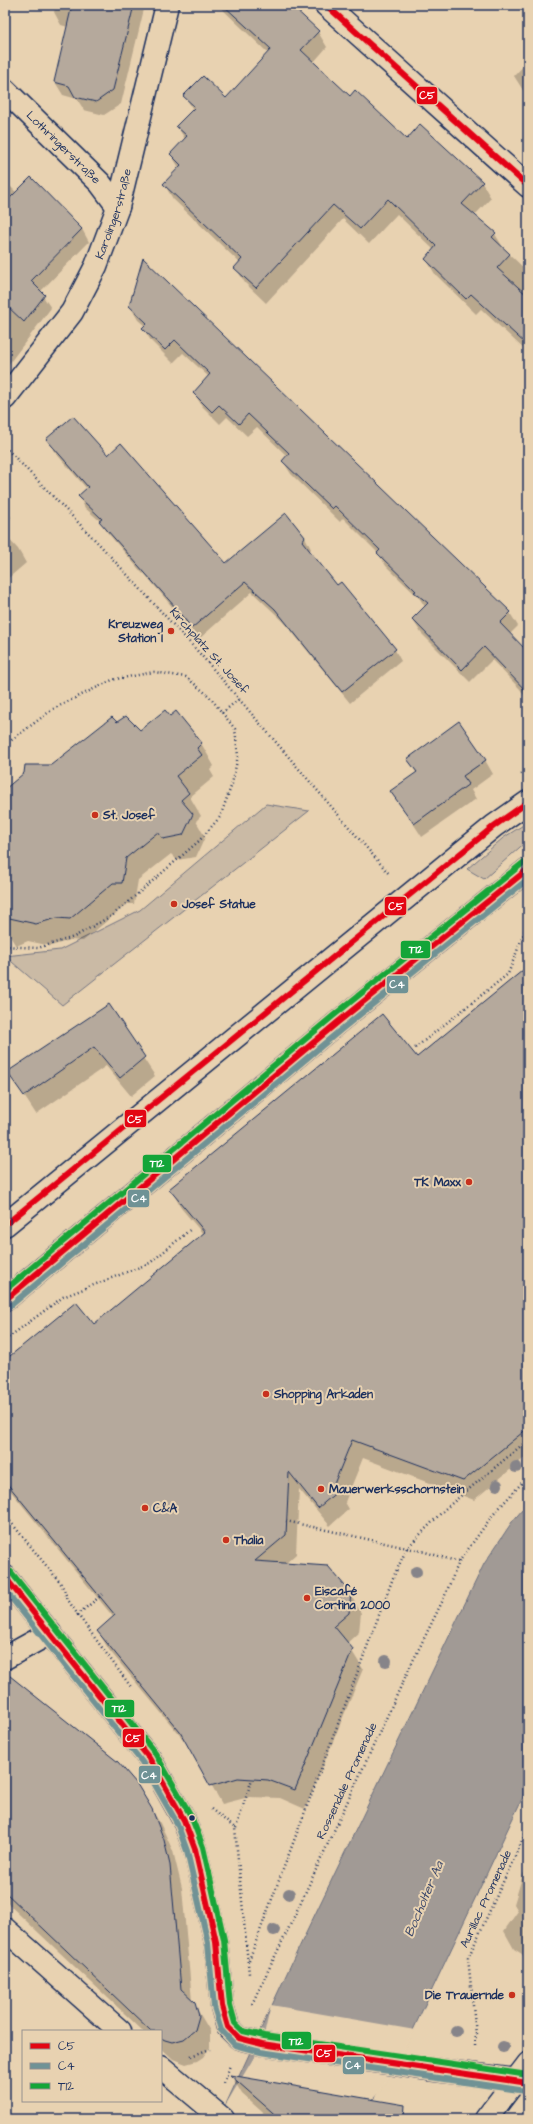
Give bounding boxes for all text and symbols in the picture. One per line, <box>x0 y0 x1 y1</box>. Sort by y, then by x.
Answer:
line badge: C5 <box>416 86 438 105</box>
text: C5 <box>419 88 435 103</box>
street label: Lothringerstraße <box>23 107 105 188</box>
street label: Karolingerstraße <box>91 166 136 262</box>
street label: Kirchplatz St. Josef <box>165 604 253 699</box>
place label: Kreuzweg Station I <box>108 616 164 647</box>
marker: Kreuzweg Station I <box>166 626 176 636</box>
place label: St. Josef <box>102 807 156 824</box>
marker: St. Josef <box>90 810 100 820</box>
place label: Josef Statue <box>181 896 256 913</box>
line badge: C5 <box>384 896 407 916</box>
marker: Josef Statue <box>169 899 179 909</box>
text: C5 <box>388 899 404 914</box>
line badge: T12 <box>400 940 431 959</box>
text: T12 <box>408 942 424 957</box>
line badge: C4 <box>386 975 409 994</box>
text: C4 <box>389 977 405 992</box>
line badge: C5 <box>124 1109 147 1128</box>
text: C5 <box>127 1112 143 1127</box>
line badge: T12 <box>142 1154 172 1173</box>
text: T12 <box>149 1156 165 1171</box>
place label: TK Maxx <box>413 1174 461 1191</box>
marker: TK Maxx <box>464 1177 474 1187</box>
line badge: C4 <box>127 1189 150 1208</box>
text: C4 <box>131 1191 147 1206</box>
place label: Shopping Arkaden <box>273 1386 373 1405</box>
marker: Shopping Arkaden <box>261 1389 271 1399</box>
place label: Mauerwerksschornstein <box>329 1481 465 1498</box>
marker: Mauerwerksschornstein <box>316 1484 326 1494</box>
place label: C&A <box>153 1500 178 1517</box>
marker: C&A <box>140 1503 150 1513</box>
place label: Thalia <box>233 1532 264 1549</box>
marker: Thalia <box>221 1535 231 1545</box>
place label: Eiscafé Cortina 2000 <box>315 1583 390 1614</box>
marker: Eiscafé Cortina 2000 <box>302 1593 312 1603</box>
line badge: T12 <box>104 1699 135 1718</box>
text: T12 <box>111 1701 127 1716</box>
street label: Rossendale Promenade <box>312 1719 382 1842</box>
line badge: C5 <box>122 1728 145 1748</box>
text: C5 <box>125 1731 141 1746</box>
line badge: C4 <box>138 1765 161 1784</box>
text: C4 <box>141 1768 157 1783</box>
unlabelled marker <box>187 1813 197 1823</box>
street label: Aurillac Promenade <box>456 1847 516 1951</box>
water label: Bocholter Aa <box>400 1857 448 1939</box>
place label: Die Trauernde <box>425 1987 505 2004</box>
marker: Die Trauernde <box>507 1990 517 2000</box>
legend <box>22 2030 162 2102</box>
line badge: T12 <box>281 2031 312 2050</box>
text: T12 <box>288 2034 304 2049</box>
text: C5 <box>58 2038 75 2055</box>
line badge: C5 <box>313 2044 336 2063</box>
text: C5 <box>316 2046 332 2061</box>
line badge: C4 <box>342 2056 365 2075</box>
text: C4 <box>58 2058 75 2075</box>
text: C4 <box>345 2058 361 2073</box>
text: T12 <box>58 2078 74 2095</box>

